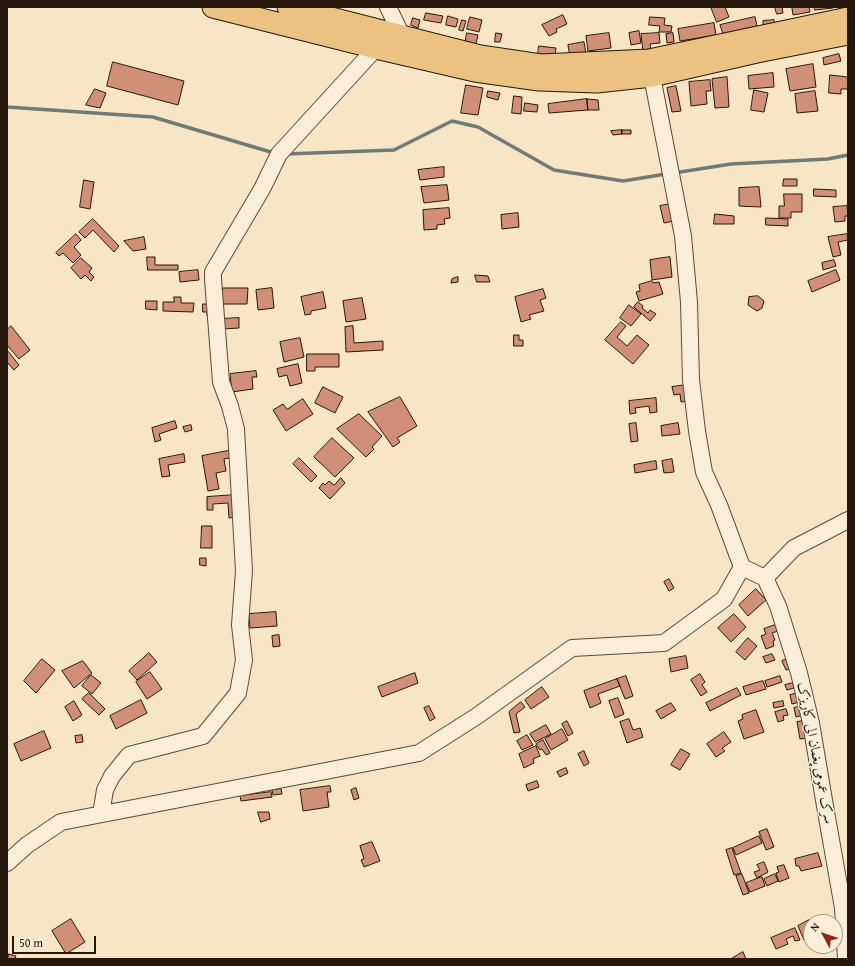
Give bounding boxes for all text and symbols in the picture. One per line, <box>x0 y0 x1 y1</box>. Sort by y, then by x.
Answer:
street label: سرک عمومی پغمان الی کاریزک <box>793 681 837 825</box>
north arrow <box>803 914 843 954</box>
text: N <box>806 919 823 935</box>
scale bar <box>14 928 98 954</box>
text: 50 m <box>19 934 43 951</box>

